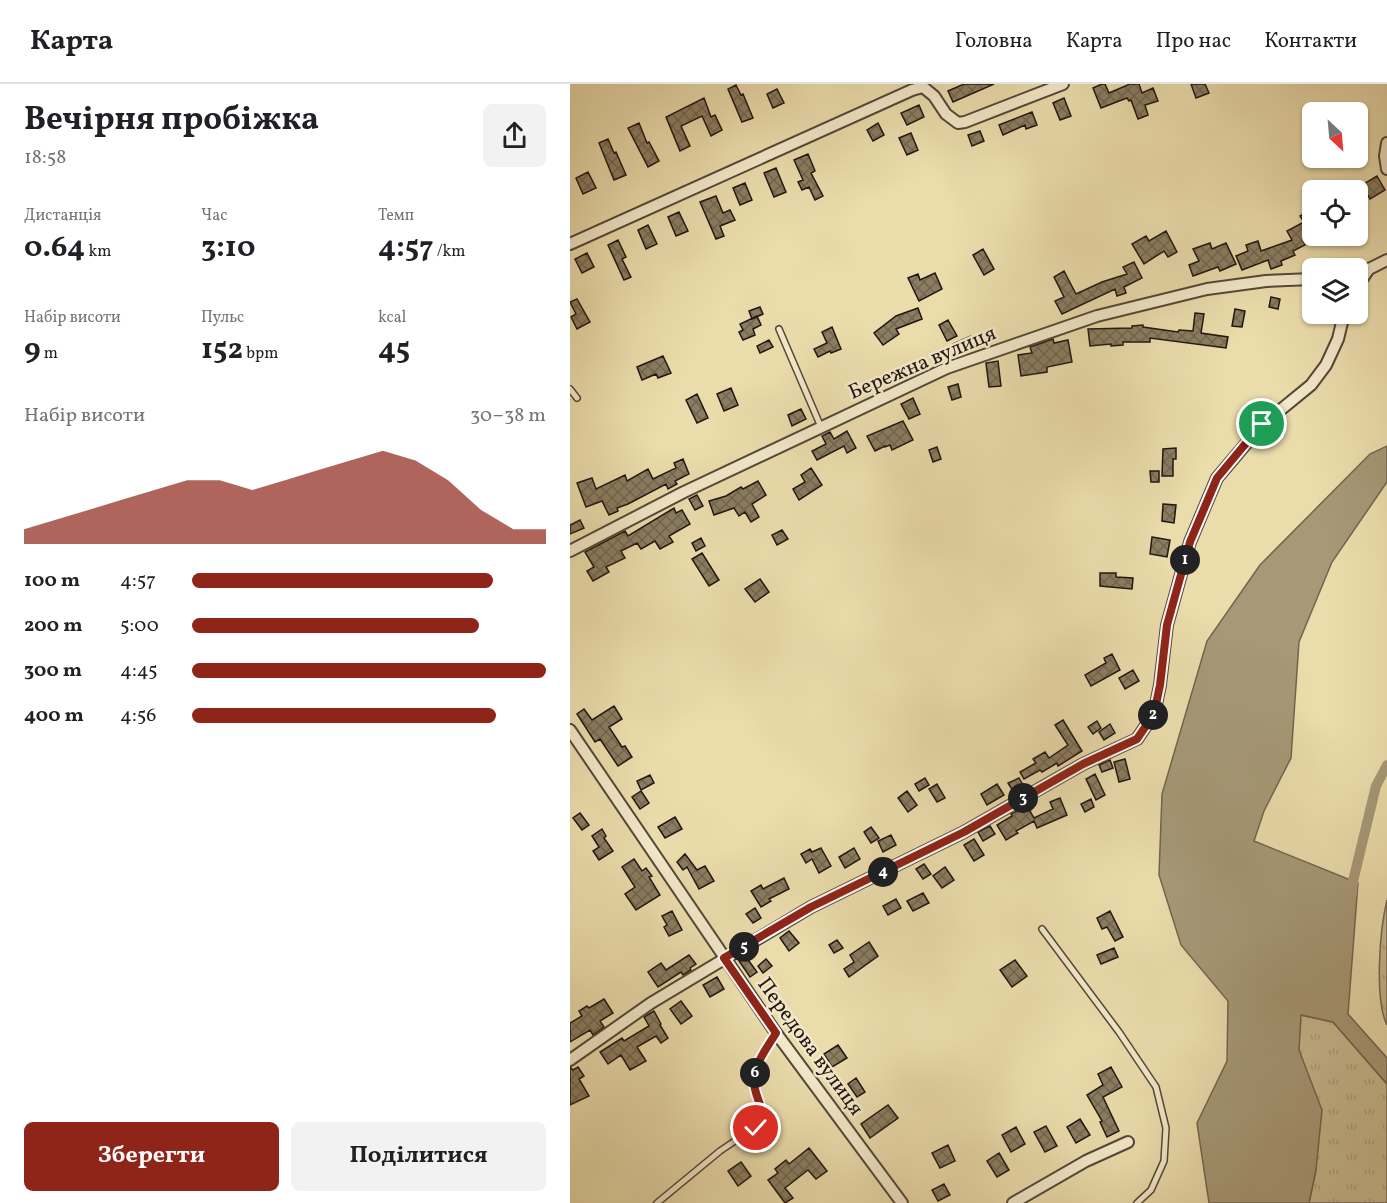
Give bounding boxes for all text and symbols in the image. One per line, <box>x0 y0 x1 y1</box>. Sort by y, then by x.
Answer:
text: Карта <box>30 22 113 61</box>
text: Головна <box>955 27 1033 56</box>
text: Карта <box>1066 27 1123 56</box>
text: Про нас <box>1156 27 1231 56</box>
text: Контакти <box>1264 27 1357 56</box>
text: Вечірня пробіжка <box>24 98 319 144</box>
north arrow <box>1302 102 1368 168</box>
map controls <box>1302 102 1368 324</box>
button: share <box>483 104 546 167</box>
text: 18:58 <box>24 144 66 172</box>
button: locate <box>1302 180 1368 246</box>
text: Дистанція <box>24 205 101 227</box>
text: Час <box>201 205 227 227</box>
text: Темп <box>378 205 414 227</box>
text: 0.64 <box>24 227 85 269</box>
text: 3:10 <box>201 227 255 269</box>
text: 4:57 <box>378 227 433 269</box>
text: km <box>85 241 111 263</box>
text: /km <box>433 241 465 263</box>
button: layers <box>1302 258 1368 324</box>
text: Набір висоти <box>24 307 121 329</box>
text: Пульс <box>201 307 244 329</box>
text: kcal <box>378 307 406 329</box>
street label: Бережна вулиця <box>844 319 1001 408</box>
text: 9 <box>24 329 41 371</box>
text: 152 <box>201 329 243 371</box>
text: 45 <box>378 329 410 371</box>
text: m <box>41 343 58 365</box>
text: bpm <box>243 343 278 365</box>
pin <box>1236 398 1287 449</box>
text: Набір висоти <box>24 402 145 430</box>
text: 30–38 m <box>470 402 546 430</box>
icon: arrive <box>1245 407 1278 440</box>
pin: 1 <box>1170 545 1200 575</box>
text: 1 <box>1182 549 1188 571</box>
text: 100 m <box>24 567 80 595</box>
text: 4:57 <box>120 567 156 595</box>
text: 200 m <box>24 612 82 640</box>
text: 5:00 <box>120 612 159 640</box>
text: 300 m <box>24 657 82 685</box>
text: 4:45 <box>120 657 158 685</box>
pin: 2 <box>1138 700 1168 730</box>
text: 400 m <box>24 702 84 730</box>
text: 4:56 <box>120 702 156 730</box>
text: 2 <box>1149 704 1157 726</box>
pin: 3 <box>1008 783 1038 813</box>
text: 3 <box>1019 787 1027 809</box>
pin: 4 <box>868 857 898 887</box>
text: 4 <box>878 861 888 883</box>
pin: 5 <box>729 932 759 962</box>
text: 5 <box>740 936 748 958</box>
street label: Передова вулиця <box>750 972 870 1122</box>
pin: 6 <box>740 1058 770 1088</box>
text: 6 <box>751 1062 759 1084</box>
pin <box>730 1102 781 1153</box>
icon: check <box>739 1111 772 1144</box>
button: Зберегти <box>24 1122 279 1191</box>
button: Поділитися <box>291 1122 546 1191</box>

